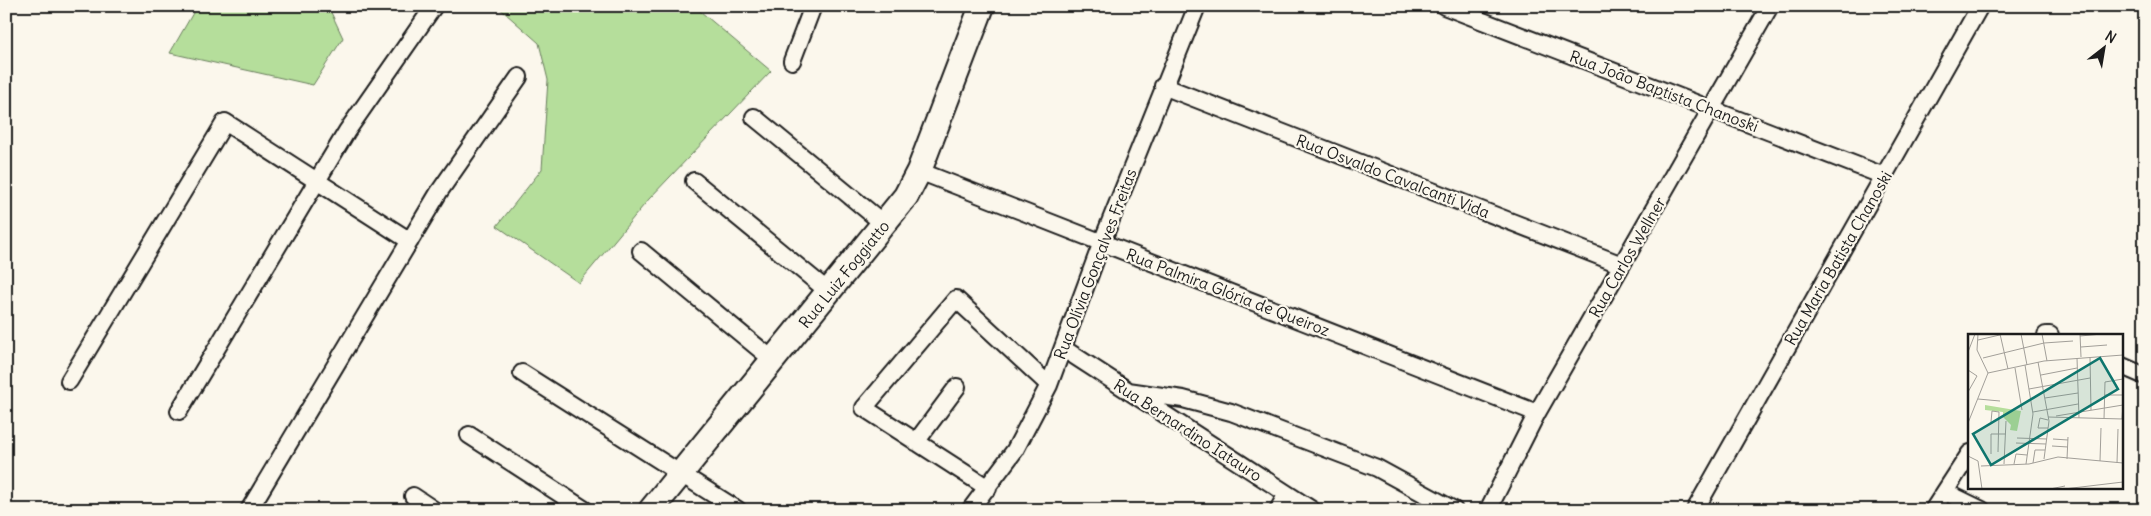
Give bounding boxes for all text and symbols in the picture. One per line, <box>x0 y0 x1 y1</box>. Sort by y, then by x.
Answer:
north arrow <box>2078 22 2128 72</box>
text: N <box>2102 27 2119 47</box>
street label: Rua João Baptista Chanoski <box>1567 46 1761 136</box>
street label: Rua Osvaldo Cavalcanti Vida <box>1293 130 1493 222</box>
street label: Rua Olívia Gonçalves Freitas <box>1049 166 1141 362</box>
street label: Rua Maria Batista Chanoski <box>1780 167 1896 349</box>
street label: Rua Carlos Wellner <box>1584 193 1670 321</box>
street label: Rua Luiz Foggiatto <box>794 216 894 332</box>
street label: Rua Palmira Glória de Queiroz <box>1123 244 1333 340</box>
inset map <box>1968 334 2124 488</box>
street label: Rua Bernardino Iatauro <box>1110 375 1266 485</box>

